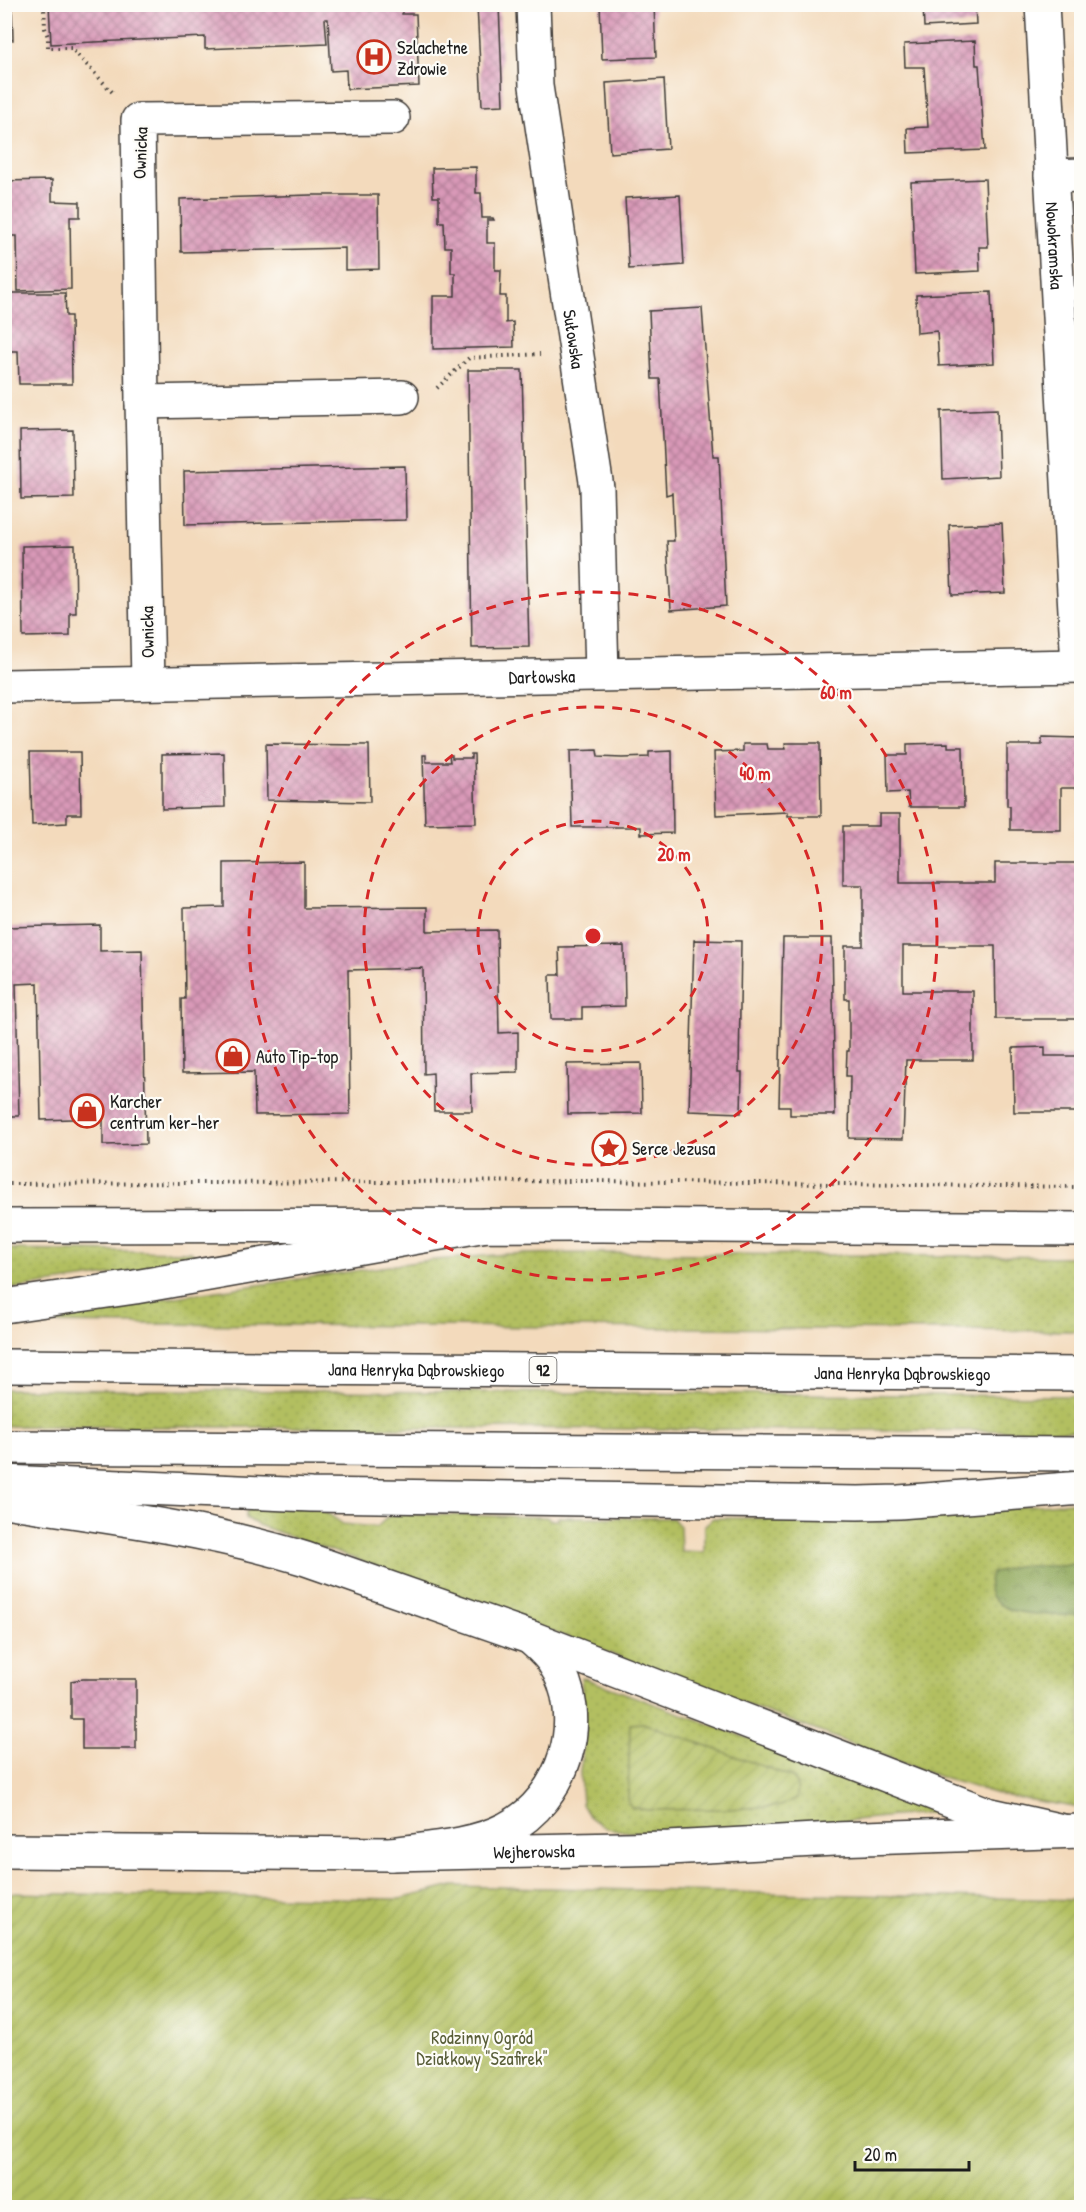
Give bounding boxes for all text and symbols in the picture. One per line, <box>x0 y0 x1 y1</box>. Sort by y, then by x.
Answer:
place label: Szlachetne Zdrowie <box>397 35 468 81</box>
hospital icon: Szlachetne Zdrowie <box>356 39 392 75</box>
street label: Ownicka <box>127 127 153 179</box>
street label: Nowokramska <box>1040 201 1070 290</box>
street label: Sułowska <box>558 308 591 370</box>
street label: Ownicka <box>134 606 160 658</box>
street label: Darłowska <box>508 663 575 689</box>
text: 60 m <box>820 680 852 705</box>
text: 40 m <box>739 761 771 786</box>
text: 20 m <box>658 842 690 867</box>
centre of rings <box>583 926 603 946</box>
shop icon: Auto Tip-top <box>215 1038 251 1074</box>
place label: Auto Tip-top <box>256 1044 338 1069</box>
place label: Karcher centrum ker-her <box>110 1089 220 1135</box>
shop icon: Karcher centrum ker-her <box>69 1093 105 1129</box>
place icon: Serce Jezusa <box>591 1130 627 1166</box>
place label: Serce Jezusa <box>632 1136 715 1161</box>
street label: Jana Henryka Dąbrowskiego <box>328 1356 504 1382</box>
road number: 92 <box>530 1357 556 1383</box>
street label: Jana Henryka Dąbrowskiego <box>814 1360 990 1386</box>
street label: Wejherowska <box>493 1838 575 1864</box>
park label: Rodzinny Ogród Działkowy "Szafirek" <box>416 2025 548 2071</box>
scale bar <box>855 2134 969 2172</box>
text: 20 m <box>864 2142 897 2167</box>

